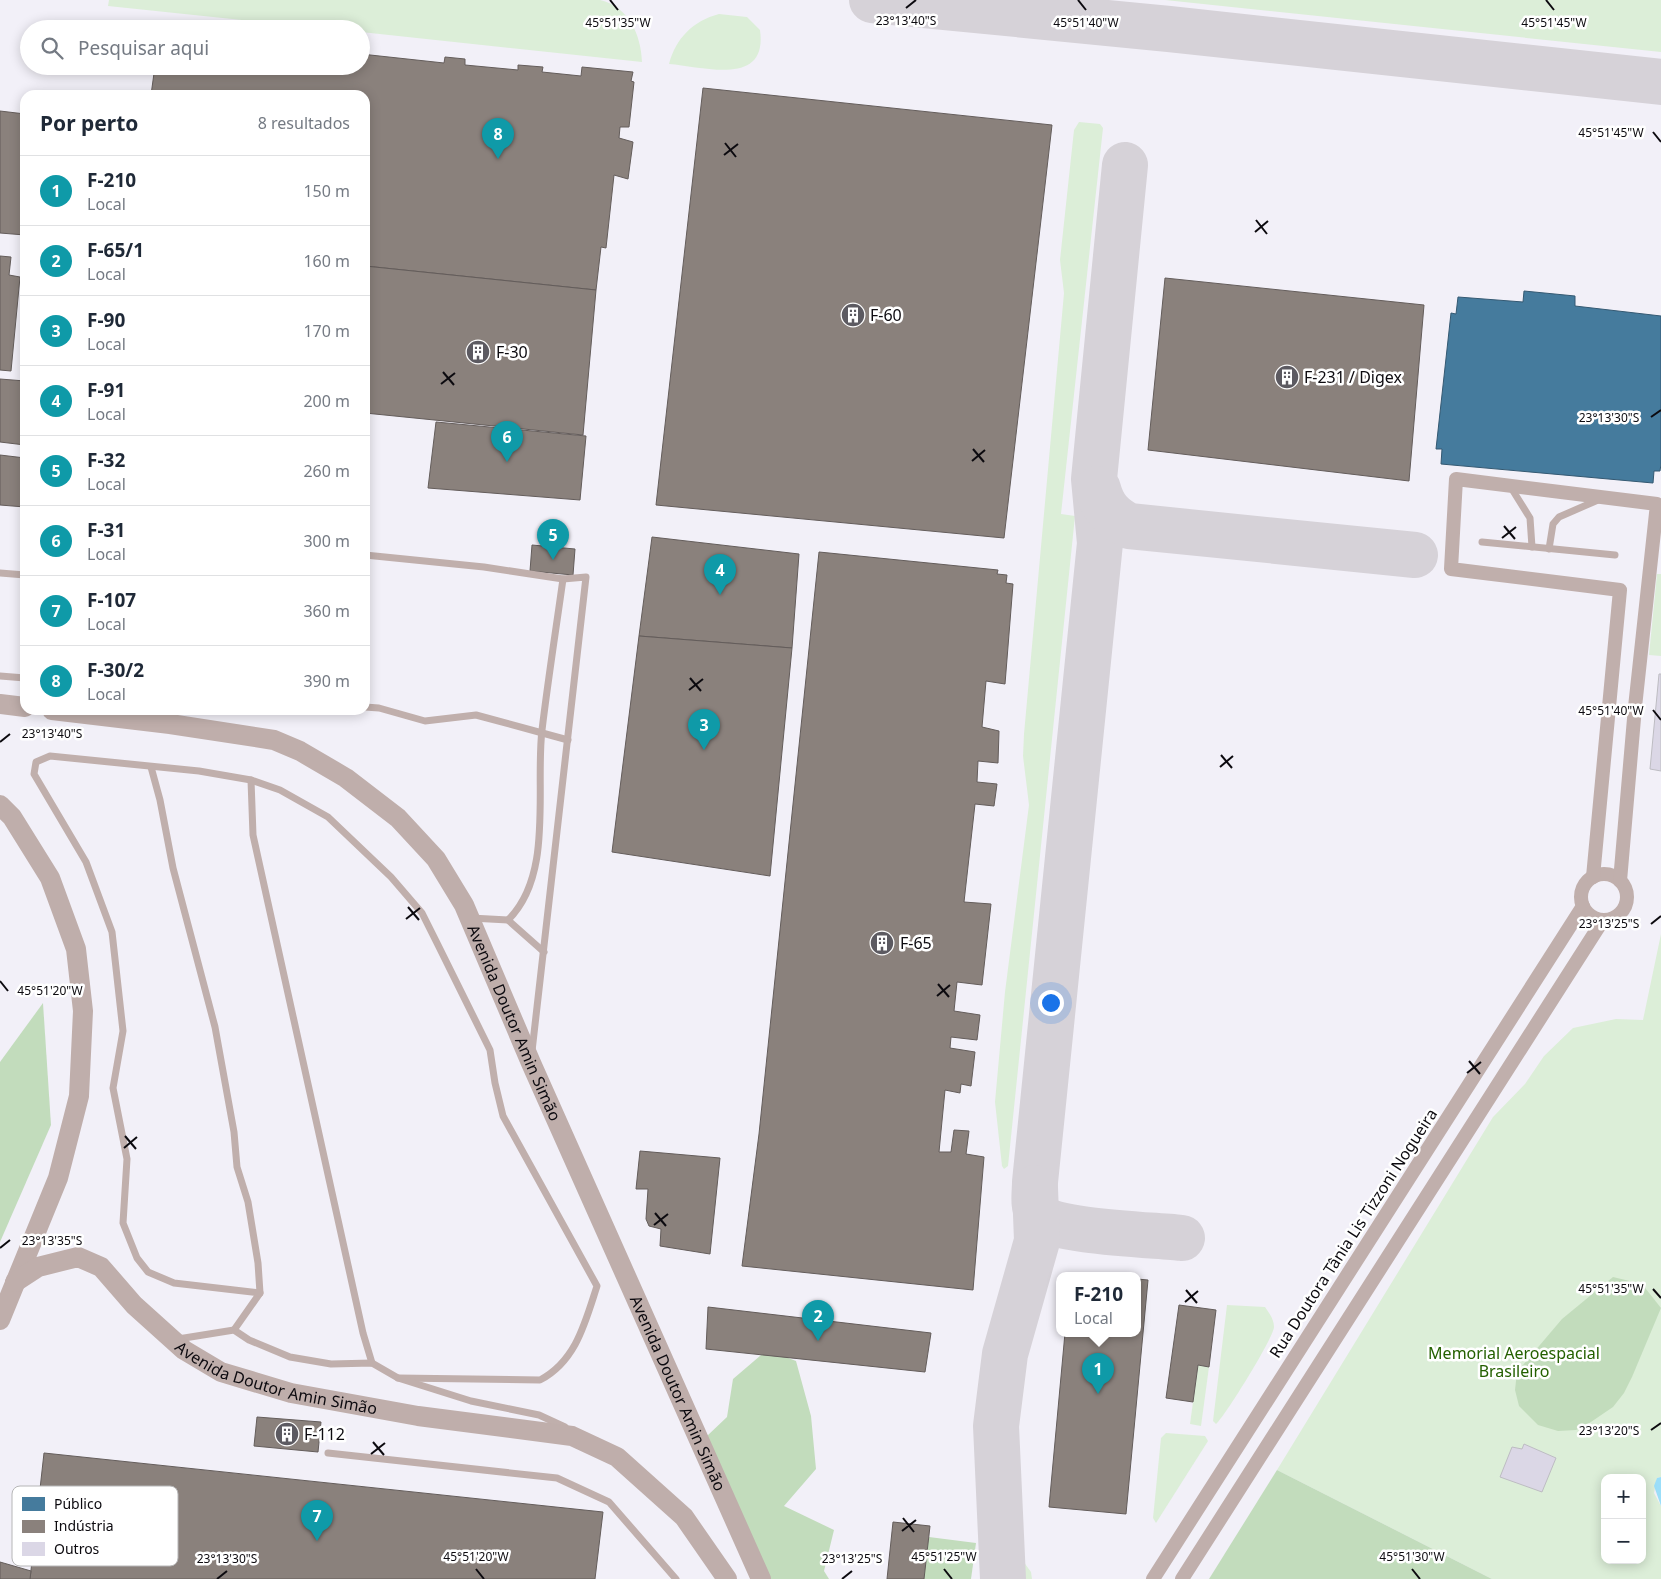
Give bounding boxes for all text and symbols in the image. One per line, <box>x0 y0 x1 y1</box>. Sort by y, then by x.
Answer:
text: 23°13'40"S <box>876 12 937 29</box>
text: 45°51'35"W <box>585 14 651 31</box>
text: 45°51'40"W <box>1053 14 1119 31</box>
text: 45°51'45"W <box>1521 14 1587 31</box>
search box <box>20 20 370 75</box>
icon: search <box>38 34 66 62</box>
text: Pesquisar aqui <box>78 35 209 61</box>
text: Por perto <box>40 109 138 137</box>
text: 8 resultados <box>258 112 350 134</box>
pin: 8 <box>482 118 514 159</box>
text: 45°51'45"W <box>1578 124 1644 141</box>
text: F-210 <box>87 167 136 193</box>
text: 1 <box>51 180 61 202</box>
text: 150 m <box>303 180 350 202</box>
text: Local <box>87 193 126 215</box>
text: F-65/1 <box>87 237 144 263</box>
text: 2 <box>51 250 61 272</box>
text: 160 m <box>303 250 350 272</box>
text: Local <box>87 263 126 285</box>
building icon: F-60 <box>840 302 866 328</box>
place label: F-60 <box>870 304 902 326</box>
text: F-90 <box>87 307 125 333</box>
text: 3 <box>51 320 61 342</box>
text: 170 m <box>303 320 350 342</box>
text: Local <box>87 333 126 355</box>
building icon: F-30 <box>465 339 491 365</box>
place label: F-30 <box>496 341 528 363</box>
building icon: F-231 / Digex <box>1274 364 1300 390</box>
place label: F-231 / Digex <box>1304 366 1403 388</box>
text: F-91 <box>87 377 125 403</box>
text: 4 <box>51 390 61 412</box>
text: 200 m <box>303 390 350 412</box>
text: Local <box>87 403 126 425</box>
text: 23°13'30"S <box>1579 409 1640 426</box>
pin: 6 <box>491 421 523 462</box>
text: F-32 <box>87 447 125 473</box>
text: 5 <box>51 460 61 482</box>
text: 260 m <box>303 460 350 482</box>
text: Local <box>87 473 126 495</box>
text: F-31 <box>87 517 125 543</box>
pin: 5 <box>537 519 569 560</box>
text: 6 <box>51 530 61 552</box>
text: 300 m <box>303 530 350 552</box>
text: Local <box>87 543 126 565</box>
pin: 4 <box>704 554 736 595</box>
text: F-107 <box>87 587 136 613</box>
text: 7 <box>51 600 61 622</box>
text: 360 m <box>303 600 350 622</box>
text: Local <box>87 613 126 635</box>
text: F-30/2 <box>87 657 144 683</box>
text: 8 <box>51 670 61 692</box>
text: 390 m <box>303 670 350 692</box>
text: Local <box>87 683 126 705</box>
text: 45°51'40"W <box>1578 702 1644 719</box>
pin: 3 <box>688 709 720 750</box>
text: 23°13'40"S <box>22 725 83 742</box>
text: 23°13'25"S <box>1579 915 1640 932</box>
street label: Avenida Doutor Amin Simão <box>462 921 566 1124</box>
building icon: F-65 <box>869 930 895 956</box>
place label: F-65 <box>900 932 932 954</box>
text: 45°51'20"W <box>17 982 83 999</box>
your location <box>1038 990 1064 1016</box>
street label: Rua Doutora Tânia Lis Tizzoni Nogueira <box>1264 1104 1442 1362</box>
text: 23°13'35"S <box>22 1232 83 1249</box>
popup <box>1056 1272 1141 1337</box>
text: 45°51'35"W <box>1578 1280 1644 1297</box>
text: F-210 <box>1074 1281 1123 1307</box>
street label: Avenida Doutor Amin Simão <box>625 1292 731 1494</box>
pin: 2 <box>802 1300 834 1341</box>
text: Local <box>1074 1307 1113 1329</box>
street label: Avenida Doutor Amin Simão <box>170 1336 379 1419</box>
park label: Memorial Aeroespacial Brasileiro <box>1428 1342 1600 1382</box>
pin: 1 <box>1082 1353 1114 1394</box>
building icon: F-112 <box>274 1421 300 1447</box>
text: 23°13'20"S <box>1579 1422 1640 1439</box>
place label: F-112 <box>304 1423 345 1445</box>
map controls <box>1601 1474 1646 1564</box>
button: + <box>1601 1474 1646 1519</box>
legend <box>12 1486 178 1566</box>
text: Público <box>54 1494 102 1513</box>
pin: 7 <box>301 1500 333 1541</box>
text: Indústria <box>54 1516 114 1535</box>
button: − <box>1601 1519 1646 1564</box>
text: Outros <box>54 1539 100 1558</box>
text: 45°51'20"W <box>443 1548 509 1565</box>
text: 45°51'25"W <box>911 1548 977 1565</box>
text: 45°51'30"W <box>1379 1548 1445 1565</box>
text: 23°13'30"S <box>197 1550 258 1567</box>
text: 23°13'25"S <box>822 1550 883 1567</box>

